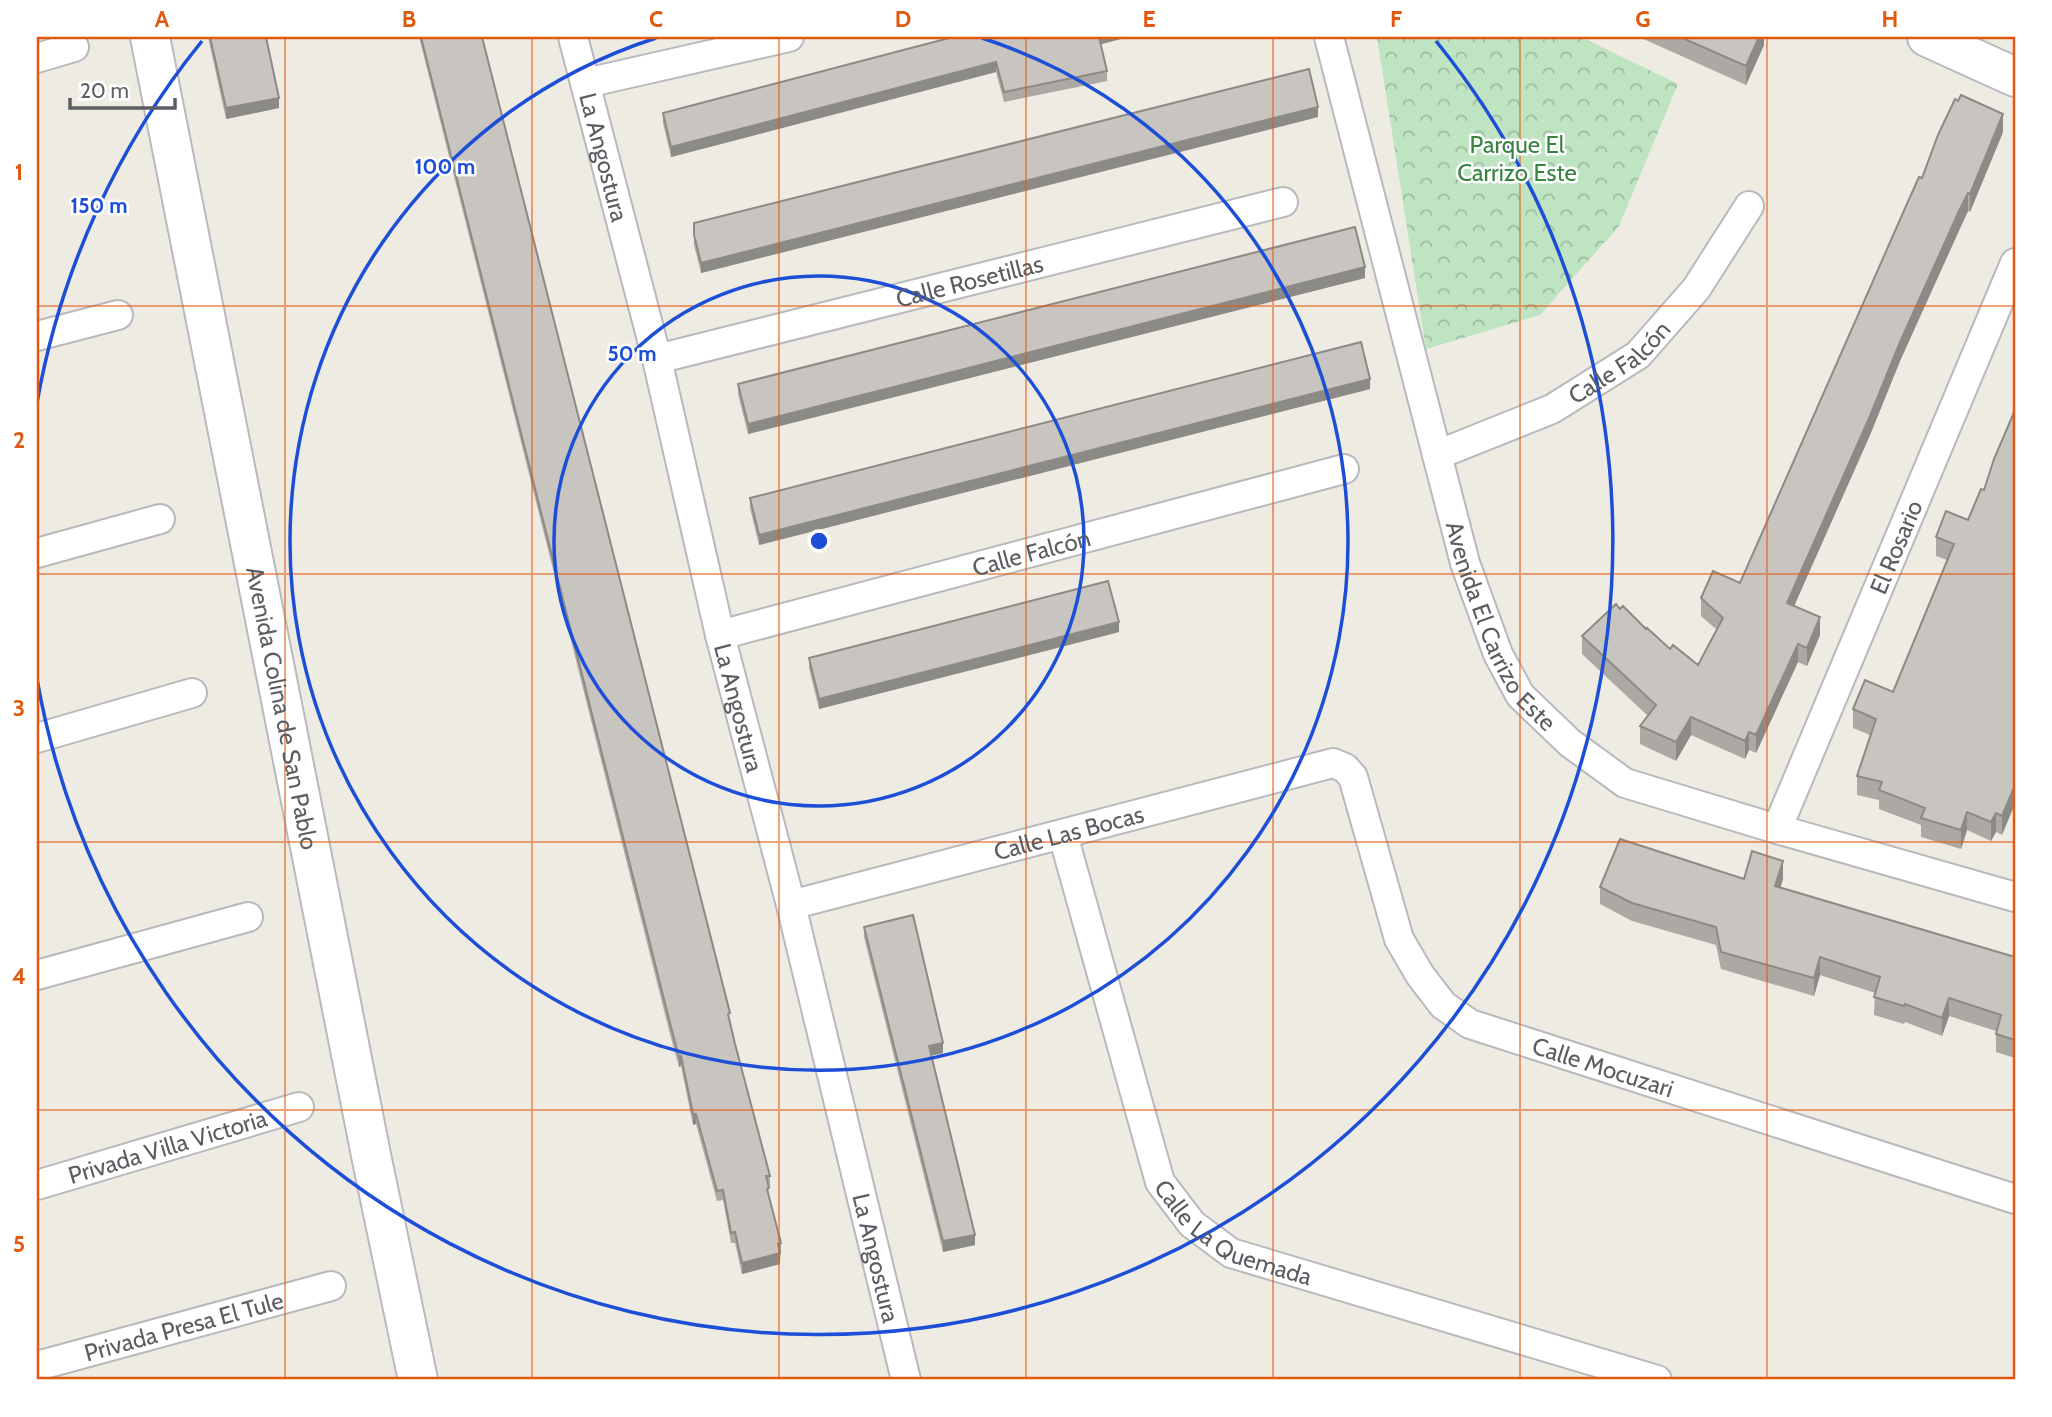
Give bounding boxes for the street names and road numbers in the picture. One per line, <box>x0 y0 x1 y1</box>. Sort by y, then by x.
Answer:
street label: La Angostura <box>574 90 635 225</box>
street label: Calle Rosetillas <box>893 248 1046 313</box>
street label: Calle Falcón <box>1563 315 1676 410</box>
street label: El Rosario <box>1863 496 1928 598</box>
street label: Avenida El Carrizo Este <box>1440 518 1562 736</box>
street label: Calle Falcón <box>969 523 1093 582</box>
street label: Avenida Colina de San Pablo <box>241 564 325 852</box>
street label: La Angostura <box>708 640 770 776</box>
street label: Calle Las Bocas <box>990 799 1147 866</box>
street label: Calle Mocuzari <box>1529 1031 1677 1103</box>
street label: Privada Villa Victoria <box>65 1103 271 1189</box>
street label: Calle La Quemada <box>1149 1173 1316 1291</box>
street label: La Angostura <box>847 1190 906 1326</box>
street label: Privada Presa El Tule <box>81 1285 286 1367</box>

